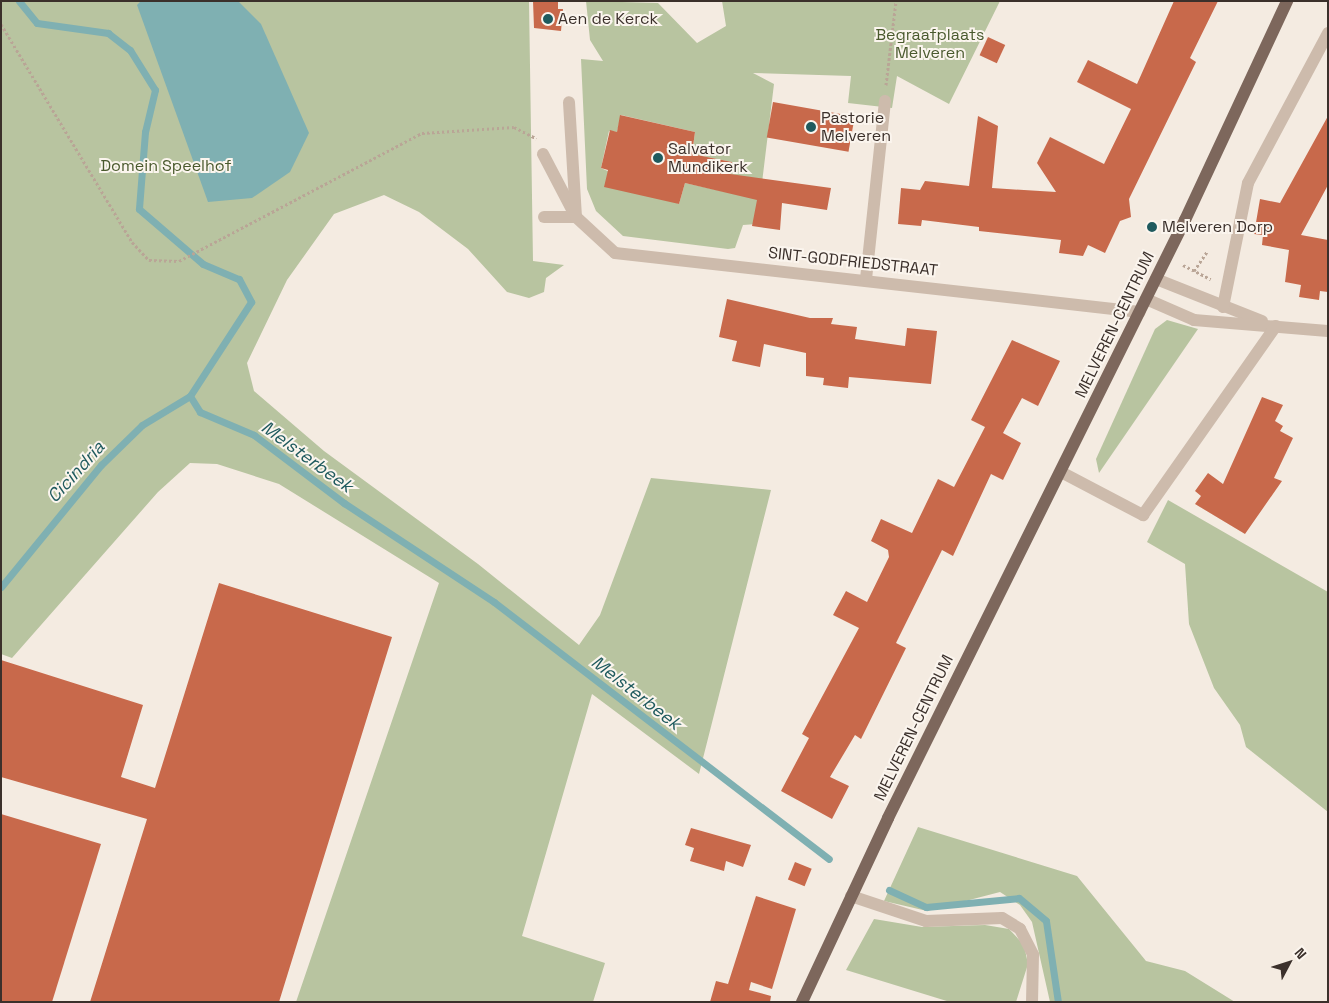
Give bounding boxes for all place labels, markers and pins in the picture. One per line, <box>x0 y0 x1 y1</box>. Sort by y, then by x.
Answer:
place label: Aen de Kerck <box>558 9 658 29</box>
marker: Aen de Kerck <box>542 13 554 25</box>
place label: Pastorie Melveren <box>821 108 891 146</box>
marker: Pastorie Melveren <box>805 121 817 133</box>
place label: Salvator Mundikerk <box>668 139 748 177</box>
marker: Salvator Mundikerk <box>652 152 664 164</box>
place label: Melveren Dorp <box>1162 217 1273 237</box>
marker: Melveren Dorp <box>1146 221 1158 233</box>

